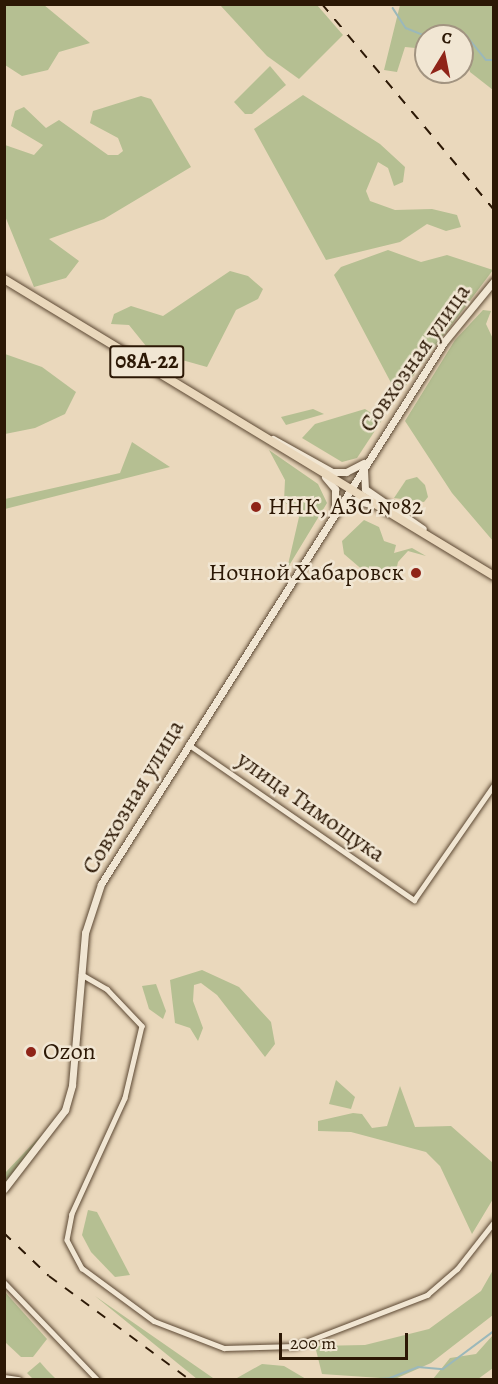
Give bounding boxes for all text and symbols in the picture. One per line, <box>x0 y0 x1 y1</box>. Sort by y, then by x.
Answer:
north arrow <box>414 24 474 84</box>
text: С <box>440 27 454 50</box>
street label: Совхозная улица <box>353 278 477 438</box>
road number: 08А-22 <box>108 343 186 381</box>
place label: ННК, АЗС №82 <box>268 493 424 521</box>
marker: ННК, АЗС №82 <box>249 500 263 514</box>
place label: Ночной Хабаровск <box>209 559 404 587</box>
marker: Ночной Хабаровск <box>409 566 423 580</box>
street label: Совхозная улица <box>76 715 190 879</box>
street label: улица Тимощука <box>231 745 391 869</box>
place label: Ozon <box>43 1038 96 1066</box>
marker: Ozon <box>24 1045 38 1059</box>
scale bar <box>282 1321 411 1359</box>
text: 200 m <box>290 1331 336 1355</box>

